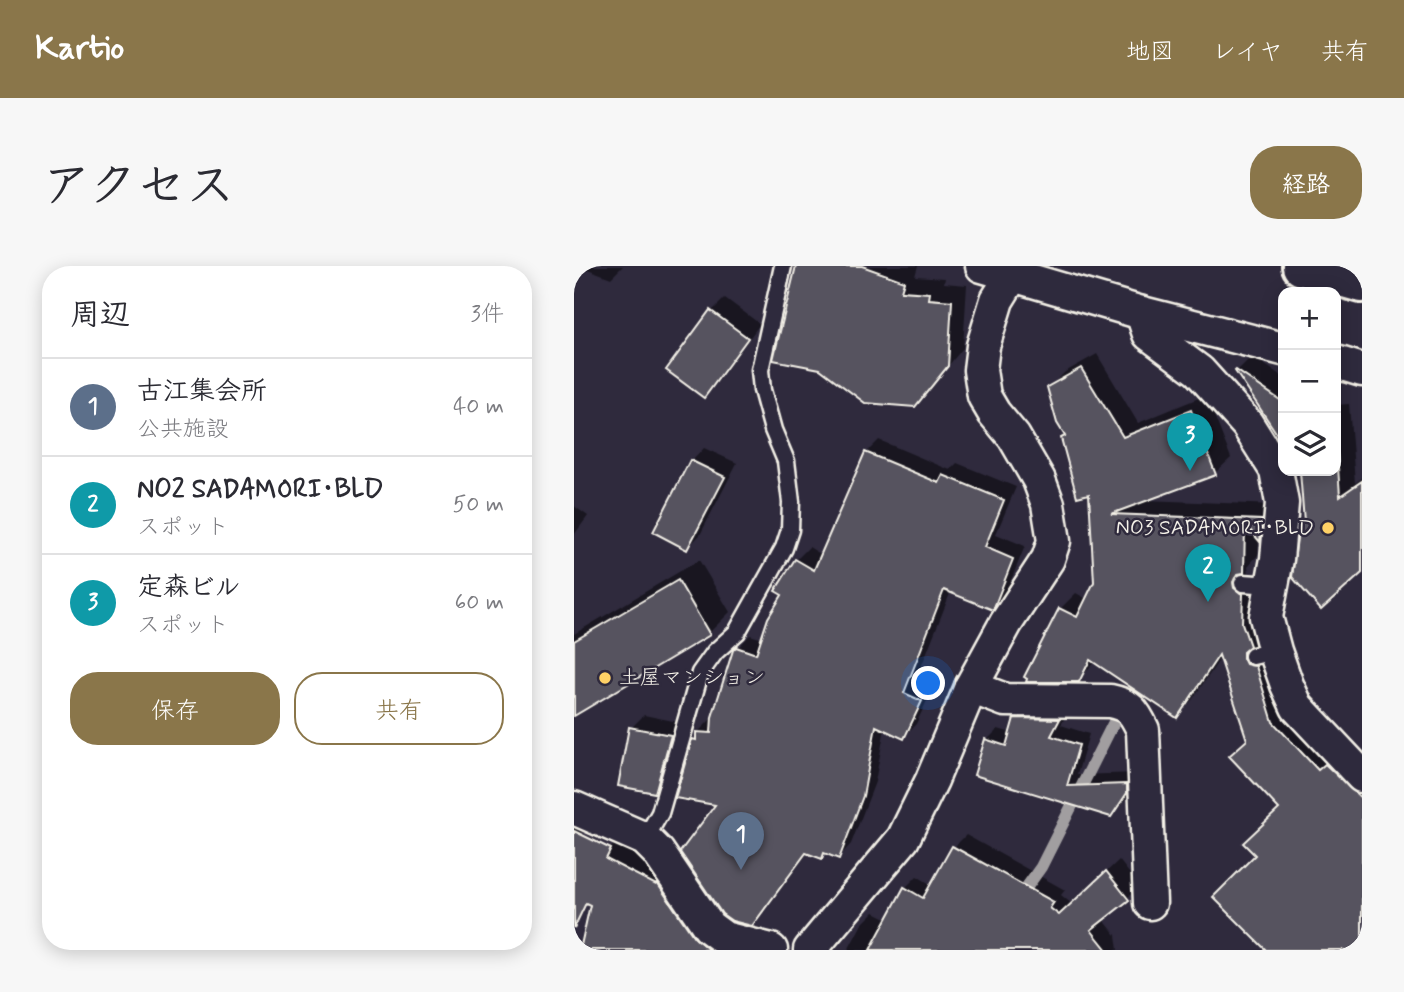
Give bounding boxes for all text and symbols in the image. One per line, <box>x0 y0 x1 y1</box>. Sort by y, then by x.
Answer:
text: Kartio <box>35 27 124 71</box>
text: 地図 <box>1126 37 1174 68</box>
text: レイヤ <box>1212 37 1283 68</box>
text: 共有 <box>1321 37 1369 68</box>
button: 経路 <box>1250 146 1362 219</box>
text: アクセス <box>42 155 235 220</box>
map controls <box>1278 287 1341 476</box>
button: + <box>1278 287 1341 350</box>
text: 周辺 <box>70 296 130 335</box>
text: 3件 <box>471 300 504 330</box>
button: − <box>1278 350 1341 413</box>
text: 古江集会所 <box>137 375 267 409</box>
text: 1 <box>88 392 98 422</box>
text: 40 m <box>453 392 504 422</box>
pin: 3 <box>1167 413 1213 471</box>
button: layers <box>1278 413 1341 476</box>
text: 公共施設 <box>137 415 229 445</box>
text: NO2 SADAMORI･BLD <box>137 473 383 507</box>
text: 2 <box>87 490 99 520</box>
text: 50 m <box>453 490 504 520</box>
text: スポット <box>137 513 229 543</box>
place label: NO3 SADAMORI･BLD <box>1116 514 1314 542</box>
marker: NO3 SADAMORI･BLD <box>1320 520 1336 536</box>
pin: 2 <box>1185 544 1231 602</box>
text: 定森ビル <box>137 571 240 605</box>
text: 3 <box>88 588 98 618</box>
text: 60 m <box>455 588 504 618</box>
text: スポット <box>137 611 229 641</box>
place label: 土屋マンション <box>619 664 765 692</box>
your location <box>911 666 945 700</box>
marker: 土屋マンション <box>597 670 613 686</box>
button: 保存 <box>70 672 280 745</box>
button: 共有 <box>294 672 504 745</box>
pin: 1 <box>718 812 764 870</box>

